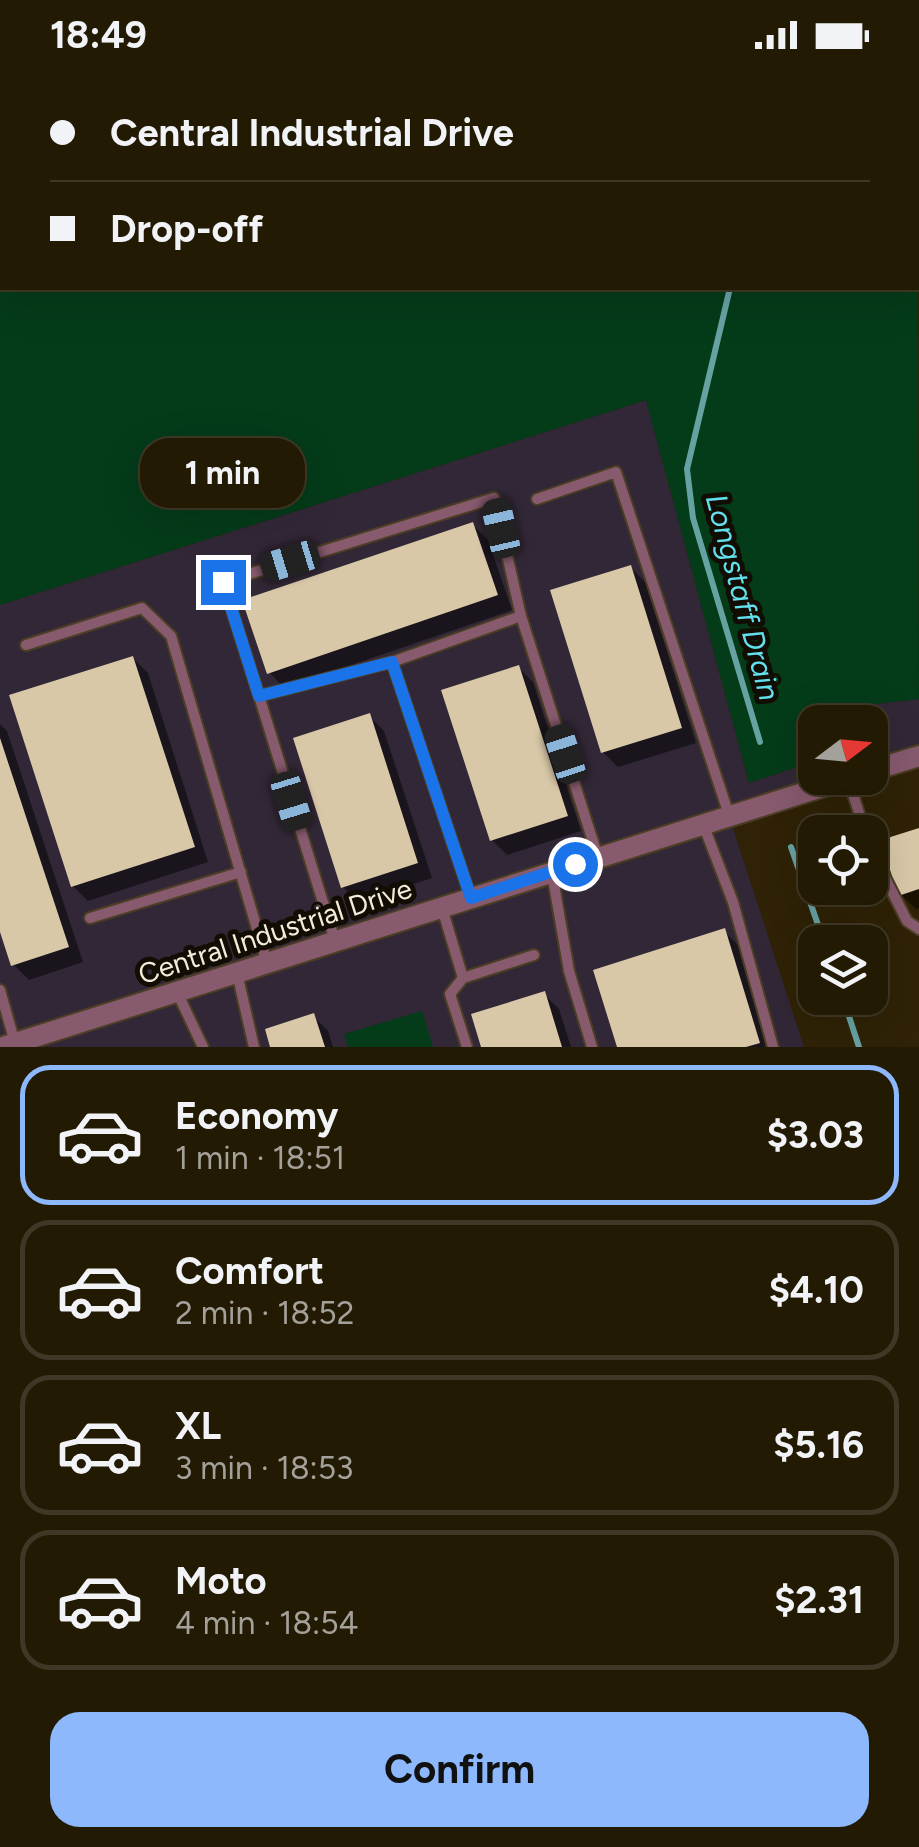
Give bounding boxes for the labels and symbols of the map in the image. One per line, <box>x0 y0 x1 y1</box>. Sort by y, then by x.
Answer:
callout: 1 min <box>140 437 306 507</box>
water label: Longstaff Drain <box>698 490 788 704</box>
car <box>480 495 522 561</box>
car <box>257 538 323 584</box>
route end <box>201 560 246 605</box>
north arrow <box>798 705 888 795</box>
car <box>541 721 589 787</box>
car <box>268 768 314 834</box>
route start <box>553 842 598 887</box>
street label: Central Industrial Drive <box>134 871 416 991</box>

